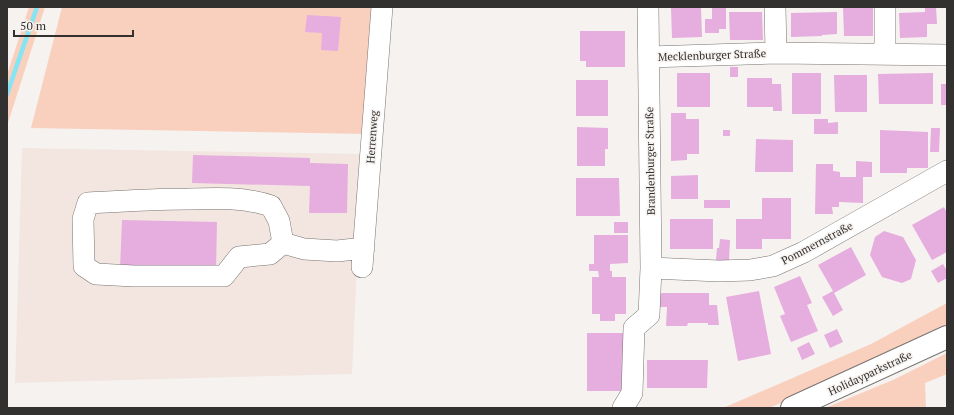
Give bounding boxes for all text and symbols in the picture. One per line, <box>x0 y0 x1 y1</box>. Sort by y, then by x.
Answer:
scale bar <box>14 12 133 38</box>
text: 50 m <box>20 18 47 33</box>
street label: Mecklenburger Straße <box>658 46 767 64</box>
street label: Brandenburger Straße <box>642 106 658 215</box>
street label: Herrenweg <box>363 110 381 164</box>
street label: Pommernstraße <box>779 218 855 268</box>
street label: Holidayparkstraße <box>826 347 915 399</box>

